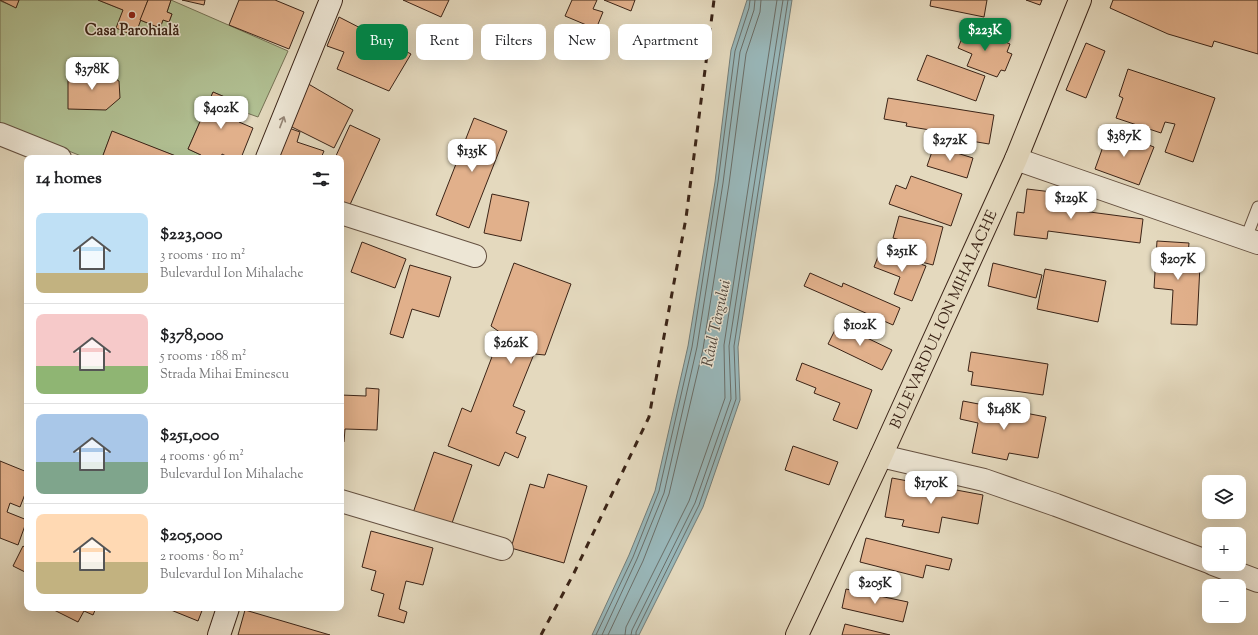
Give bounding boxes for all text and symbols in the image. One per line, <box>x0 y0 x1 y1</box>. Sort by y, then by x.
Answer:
marker: Casa Parohială <box>127 10 137 20</box>
pin: $223K <box>957 18 1013 52</box>
place label: Casa Parohială <box>85 21 179 42</box>
text: $223K <box>968 22 1002 40</box>
chip: Buy <box>356 24 408 60</box>
chip: Rent <box>416 24 473 60</box>
chip: Filters <box>481 24 546 60</box>
chip: New <box>554 24 610 60</box>
chip: Apartment <box>618 24 712 60</box>
pin: $378K <box>64 57 120 91</box>
text: $378K <box>75 61 109 79</box>
pin: $402K <box>193 96 249 130</box>
text: $402K <box>203 100 239 118</box>
one-way arrow <box>278 116 286 128</box>
pin: $387K <box>1096 124 1152 158</box>
pin: $272K <box>922 128 978 162</box>
text: $387K <box>1107 128 1141 146</box>
text: $272K <box>933 132 967 150</box>
pin: $135K <box>444 139 500 173</box>
text: $135K <box>457 143 487 161</box>
text: 14 homes <box>36 167 102 191</box>
icon: filters <box>310 168 332 190</box>
pin: $129K <box>1043 186 1099 220</box>
text: $129K <box>1054 190 1088 208</box>
street label: BULEVARDUL ION MIHALACHE <box>886 207 1003 433</box>
text: $223,000 <box>160 223 223 247</box>
icon: home <box>68 229 116 277</box>
pin: $251K <box>874 239 930 273</box>
text: $251K <box>886 243 918 261</box>
text: 3 rooms · 110 m² <box>160 247 245 265</box>
pin: $207K <box>1150 247 1206 281</box>
text: $207K <box>1160 251 1196 269</box>
text: Bulevardul Ion Mihalache <box>160 265 304 283</box>
water label: Râul Târgului <box>697 278 738 369</box>
pin: $102K <box>832 313 888 347</box>
text: $102K <box>843 317 877 335</box>
text: $378,000 <box>160 324 224 348</box>
icon: home <box>68 330 116 378</box>
pin: $262K <box>483 331 539 365</box>
text: $262K <box>494 335 528 353</box>
text: 5 rooms · 188 m² <box>160 348 246 366</box>
text: Strada Mihai Eminescu <box>160 366 289 384</box>
pin: $148K <box>976 397 1032 431</box>
text: $148K <box>987 401 1021 419</box>
text: $251,000 <box>160 424 219 448</box>
icon: home <box>68 430 116 478</box>
text: 4 rooms · 96 m² <box>160 448 244 466</box>
text: Bulevardul Ion Mihalache <box>160 466 304 484</box>
pin: $170K <box>903 471 959 505</box>
text: $170K <box>914 475 948 493</box>
map controls <box>1202 475 1246 623</box>
button: layers <box>1202 475 1246 519</box>
text: $205,000 <box>160 524 223 548</box>
button: + <box>1202 527 1246 571</box>
icon: home <box>68 530 116 578</box>
text: 2 rooms · 80 m² <box>160 548 244 566</box>
text: Bulevardul Ion Mihalache <box>160 566 304 584</box>
pin: $205K <box>847 571 903 605</box>
text: $205K <box>858 575 892 593</box>
button: − <box>1202 579 1246 623</box>

